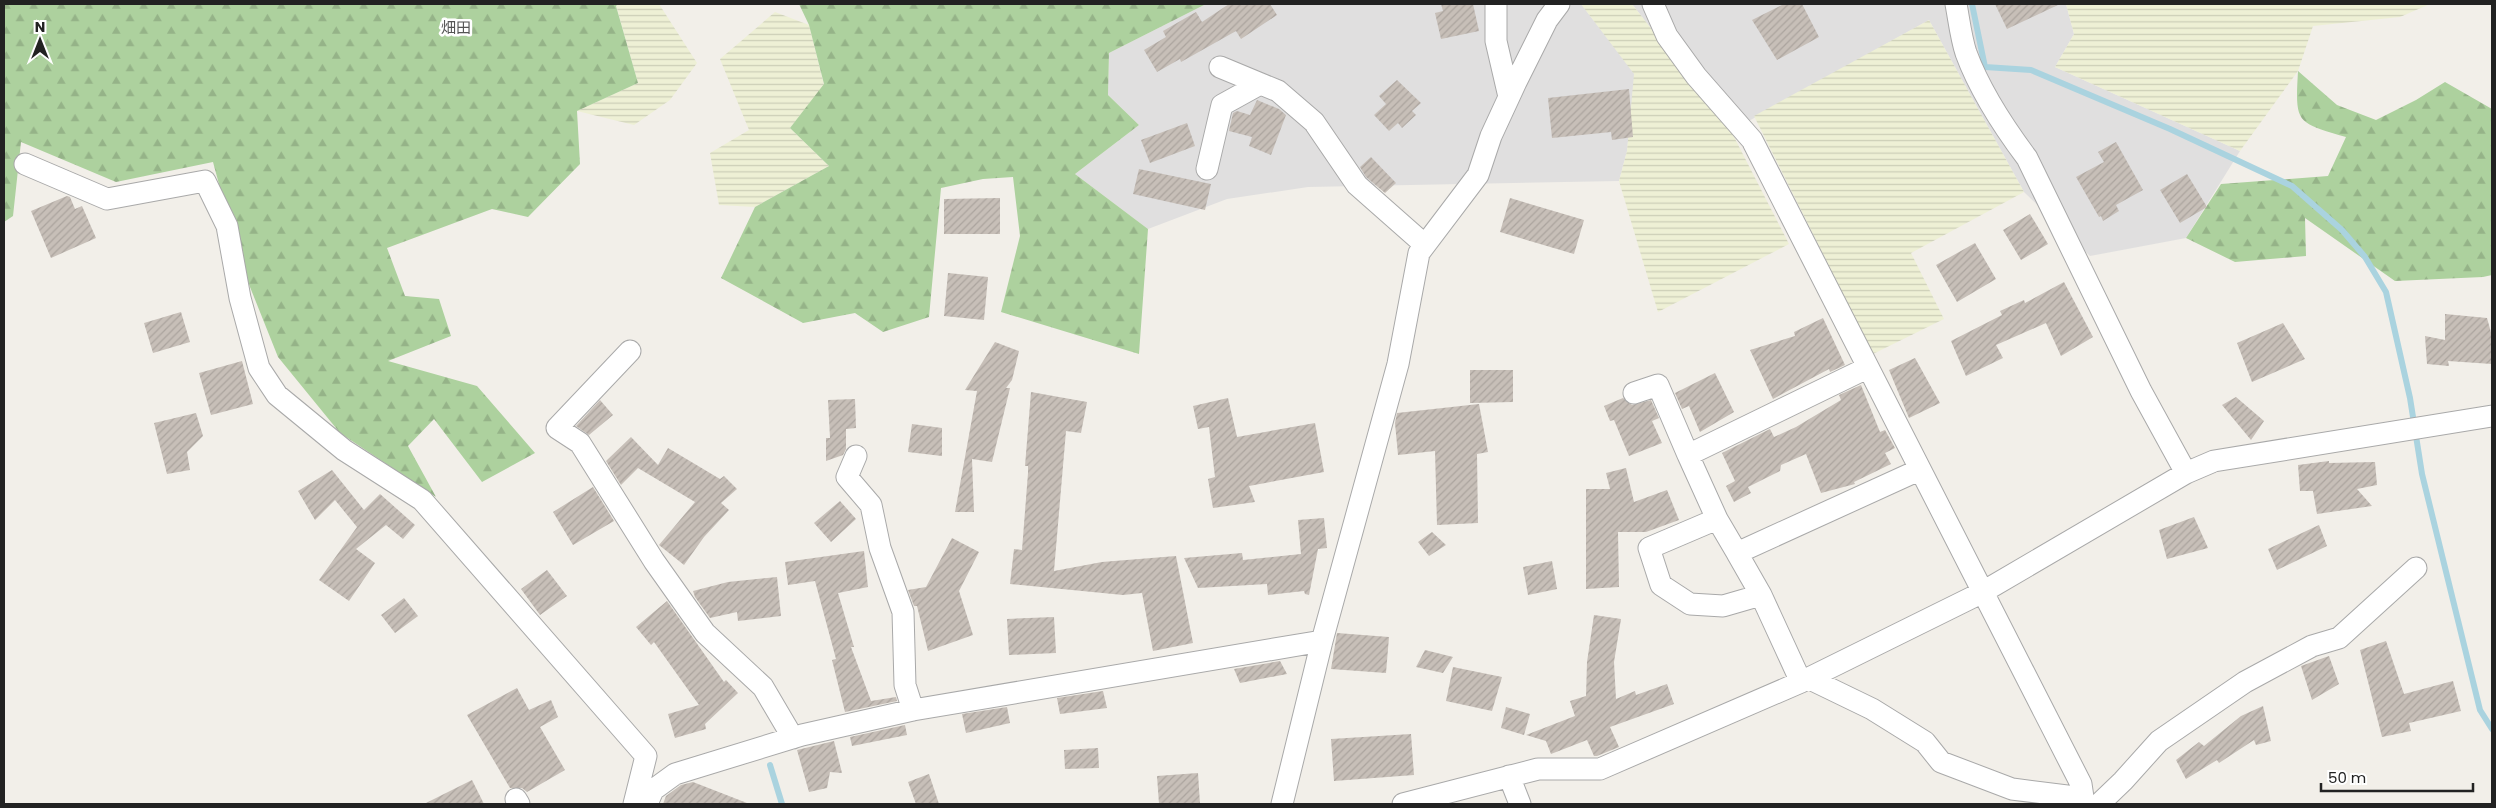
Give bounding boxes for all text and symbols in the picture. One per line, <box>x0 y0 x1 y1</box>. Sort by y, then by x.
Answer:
north arrow <box>15 15 65 65</box>
text: N <box>35 17 45 37</box>
district label: 畑田 <box>441 17 471 38</box>
scale bar <box>2321 760 2474 792</box>
text: 50 m <box>2328 767 2366 788</box>

